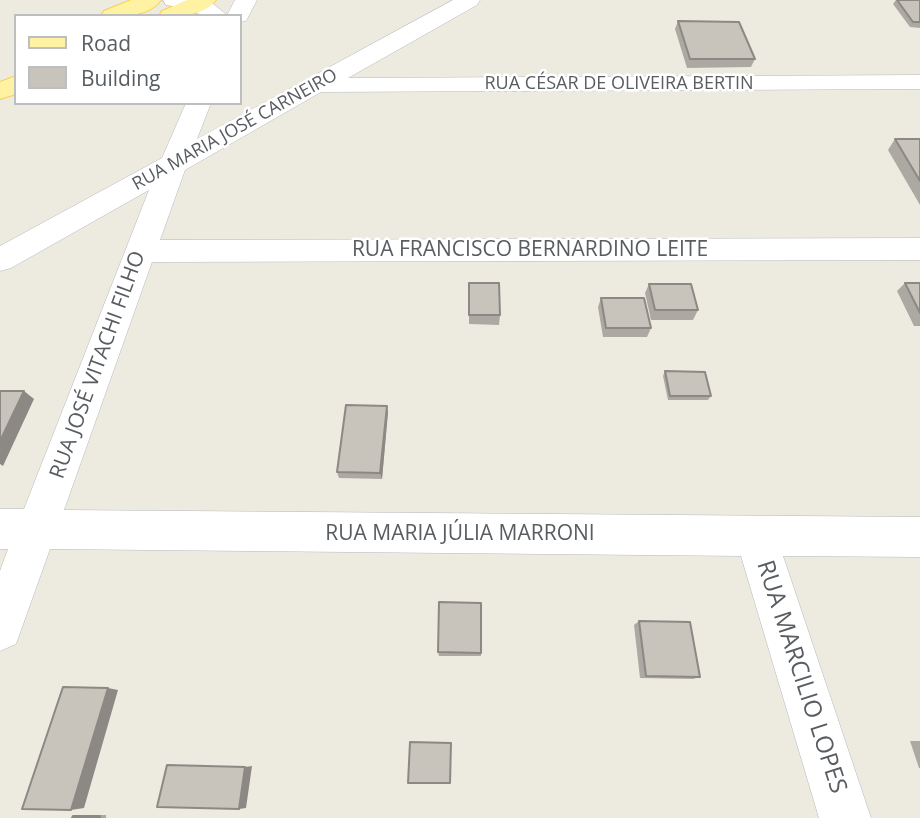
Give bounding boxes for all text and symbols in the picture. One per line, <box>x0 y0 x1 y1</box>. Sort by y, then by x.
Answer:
legend <box>14 14 242 105</box>
text: Road <box>81 29 131 57</box>
text: Building <box>81 64 160 92</box>
street label: RUA MARIA JOSÉ CARNEIRO <box>129 65 341 195</box>
street label: RUA CÉSAR DE OLIVEIRA BERTIN <box>485 73 753 95</box>
street label: RUA FRANCISCO BERNARDINO LEITE <box>352 237 708 263</box>
street label: RUA JOSÉ VITACHI FILHO <box>45 248 151 482</box>
street label: RUA MARIA JÚLIA MARRONI <box>325 521 595 547</box>
street label: RUA MARCILIO LOPES <box>750 557 852 797</box>

